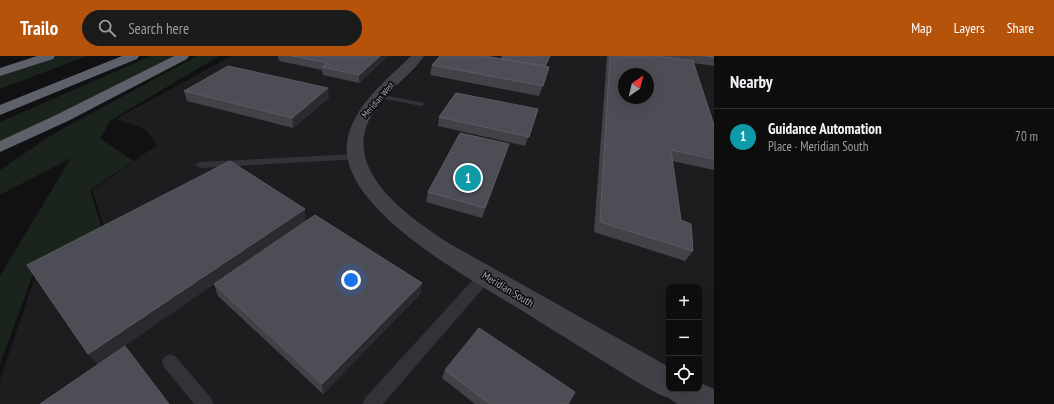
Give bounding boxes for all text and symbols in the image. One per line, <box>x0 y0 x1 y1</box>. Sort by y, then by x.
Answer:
search box <box>82 10 362 46</box>
text: Trailo <box>20 16 58 40</box>
icon: search <box>96 17 118 39</box>
text: Search here <box>128 19 189 38</box>
text: Map <box>911 19 932 37</box>
text: Layers <box>954 19 985 37</box>
text: Share <box>1007 19 1034 37</box>
north arrow <box>618 68 654 104</box>
text: Nearby <box>730 71 773 93</box>
street label: Meridian West <box>359 79 397 120</box>
text: Guidance Automation <box>768 119 882 138</box>
text: 1 <box>740 128 746 145</box>
text: 70 m <box>1015 128 1038 145</box>
text: Place · Meridian South <box>768 138 868 155</box>
pin: 1 <box>455 163 481 193</box>
street label: Meridian South <box>480 268 536 310</box>
your location <box>341 270 361 290</box>
map controls <box>666 284 702 392</box>
button: + <box>666 284 702 320</box>
button: − <box>666 320 702 356</box>
button: locate <box>666 356 702 392</box>

